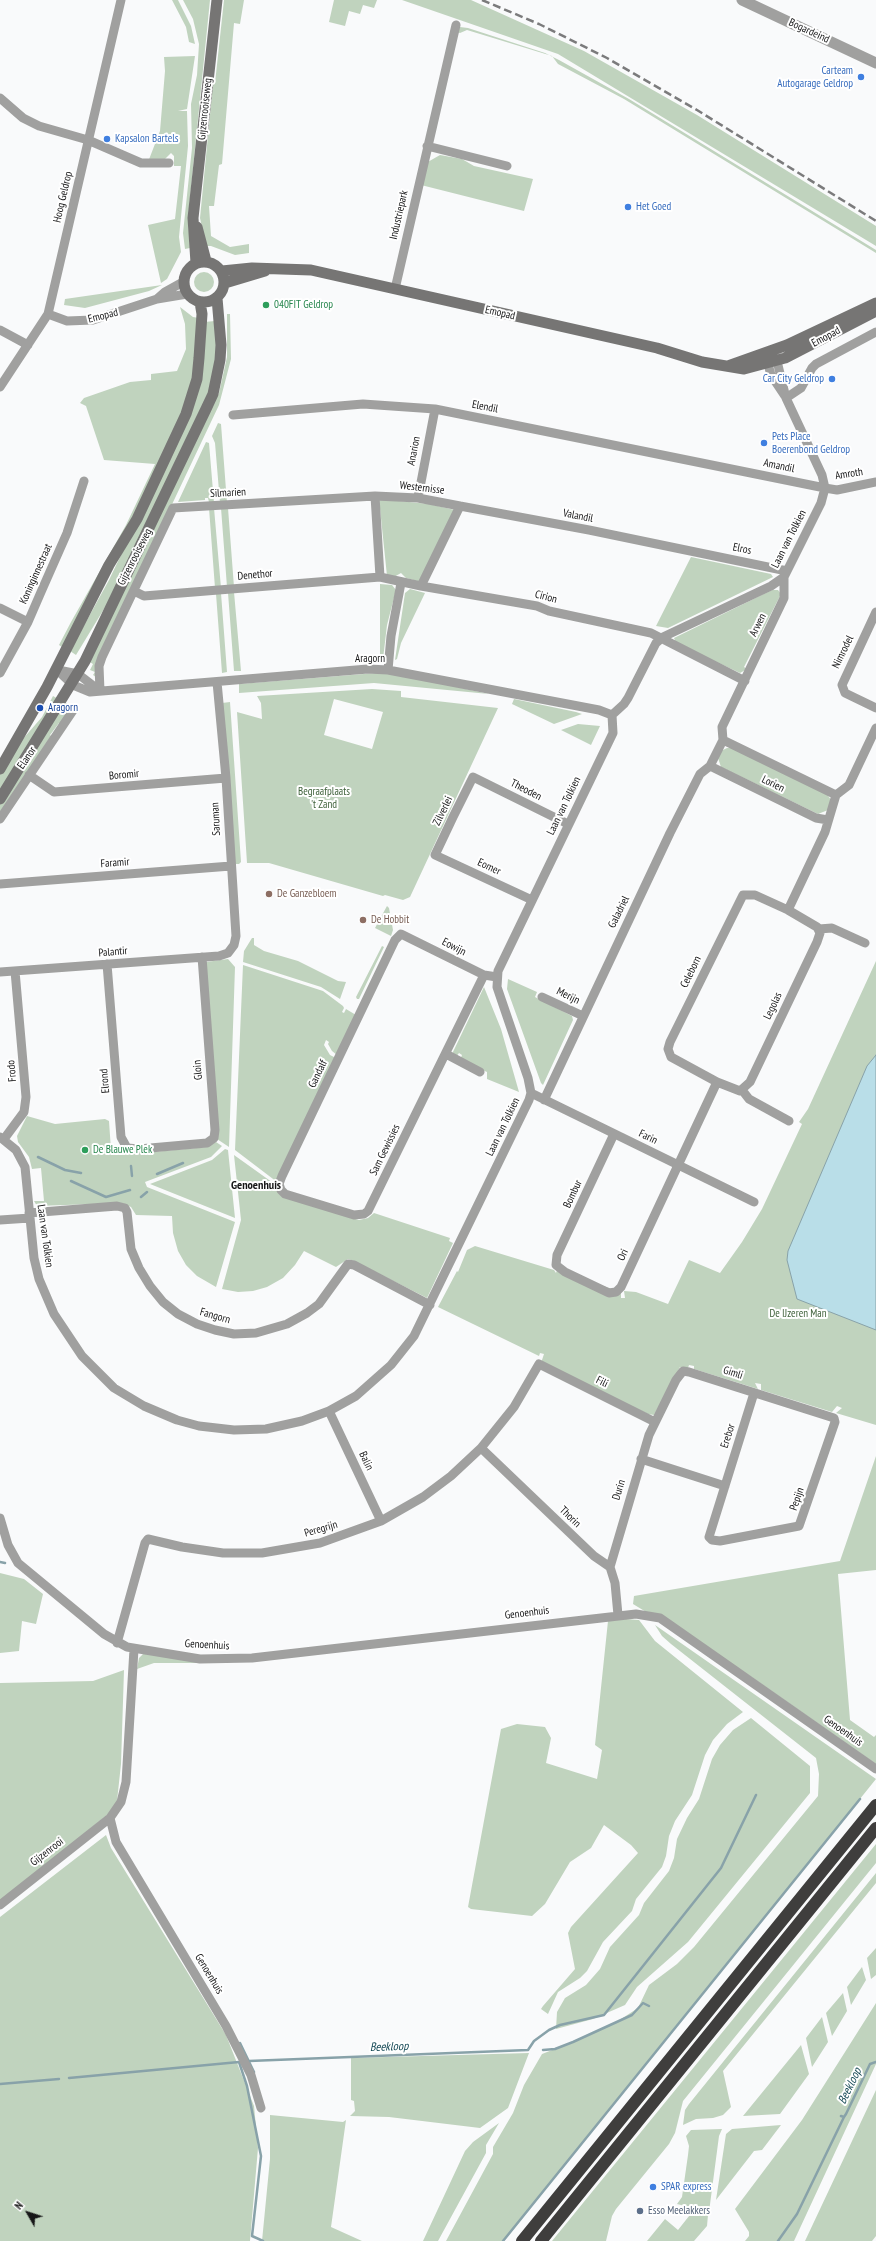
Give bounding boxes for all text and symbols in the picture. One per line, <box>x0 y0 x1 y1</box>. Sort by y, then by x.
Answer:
street label: Bogardeind <box>787 16 831 46</box>
place label: Carteam Autogarage Geldrop <box>777 64 853 90</box>
marker: Carteam Autogarage Geldrop <box>856 72 866 82</box>
street label: Gijzenrooiseweg <box>195 77 215 141</box>
place label: Kapsalon Bartels <box>115 132 179 146</box>
marker: Kapsalon Bartels <box>102 134 112 144</box>
street label: Hoog Geldrop <box>51 170 75 224</box>
street label: Industriepark <box>387 189 411 241</box>
place label: Het Goed <box>636 200 671 214</box>
marker: Het Goed <box>623 202 633 212</box>
place label: 040FIT Geldrop <box>274 298 333 312</box>
marker: 040FIT Geldrop <box>261 300 271 310</box>
street label: Emopad <box>484 303 516 323</box>
street label: Emopad <box>87 306 119 326</box>
street label: Emopad <box>809 324 843 350</box>
place label: Car City Geldrop <box>763 372 824 386</box>
marker: Car City Geldrop <box>827 374 837 384</box>
street label: Elendil <box>471 398 499 416</box>
place label: Pets Place Boerenbond Geldrop <box>772 430 850 456</box>
street label: Anarion <box>405 435 423 467</box>
marker: Pets Place Boerenbond Geldrop <box>759 438 769 448</box>
street label: Amandil <box>762 456 796 476</box>
street label: Amroth <box>834 465 864 483</box>
street label: Westernisse <box>399 479 445 497</box>
street label: Silmarien <box>210 485 246 501</box>
street label: Valandil <box>562 507 594 525</box>
street label: Laan van Tolkien <box>769 508 809 570</box>
street label: Gijzenrooiseweg <box>115 526 155 588</box>
street label: Elros <box>731 541 753 557</box>
street label: Koninginnestraat <box>17 542 55 606</box>
street label: Denethor <box>237 567 273 583</box>
street label: Cirion <box>533 588 559 606</box>
street label: Arwen <box>747 611 769 639</box>
street label: Nimrodel <box>829 633 857 671</box>
street label: Aragorn <box>355 652 385 666</box>
place label: Aragorn <box>48 701 78 715</box>
marker: Aragorn <box>35 703 45 713</box>
street label: Elanor <box>15 744 39 772</box>
street label: Boromir <box>108 767 140 783</box>
street label: Lorien <box>759 773 787 795</box>
street label: Laan van Tolkien <box>544 775 584 837</box>
street label: Theoden <box>508 777 544 803</box>
park label: Begraafplaats 't Zand <box>298 785 350 811</box>
street label: Zilverlei <box>430 794 456 828</box>
street label: Saruman <box>209 802 223 836</box>
street label: Faramir <box>100 855 130 871</box>
street label: Eomer <box>475 856 503 878</box>
place label: De Ganzebloem <box>277 887 336 901</box>
marker: De Ganzebloem <box>264 889 274 899</box>
street label: Galadriel <box>606 894 632 930</box>
place label: De Hobbit <box>371 913 409 927</box>
marker: De Hobbit <box>358 915 368 925</box>
street label: Eowijn <box>440 935 468 959</box>
street label: Palantir <box>98 944 128 960</box>
street label: Celeborn <box>678 954 704 990</box>
street label: Merijn <box>554 985 582 1007</box>
street label: Legolas <box>761 990 785 1022</box>
street label: Gandalf <box>306 1058 330 1090</box>
street label: Gloin <box>191 1059 205 1081</box>
street label: Frodo <box>4 1060 20 1082</box>
street label: Elrond <box>97 1068 113 1094</box>
street label: Laan van Tolkien <box>483 1096 523 1158</box>
street label: Sam Gewissies <box>367 1122 403 1178</box>
street label: Farin <box>636 1127 660 1147</box>
place label: De Blauwe Plek <box>93 1143 152 1157</box>
marker: De Blauwe Plek <box>80 1145 90 1155</box>
street label: Bombur <box>561 1178 585 1210</box>
district label: Genoenhuis <box>231 1179 281 1193</box>
street label: Laan van Tolkien <box>34 1204 56 1268</box>
street label: Ori <box>615 1247 631 1263</box>
street label: Fangorn <box>198 1305 232 1327</box>
park label: De IJzeren Man <box>769 1307 827 1321</box>
street label: Gimli <box>721 1364 745 1382</box>
street label: Fili <box>594 1373 610 1391</box>
street label: Erebor <box>718 1422 738 1450</box>
street label: Balin <box>356 1449 376 1473</box>
street label: Durin <box>610 1478 628 1502</box>
street label: Pepijn <box>787 1486 807 1512</box>
street label: Thorin <box>557 1504 583 1530</box>
street label: Peregrijn <box>303 1518 339 1540</box>
street label: Genoenhuis <box>504 1604 550 1622</box>
street label: Genoenhuis <box>184 1637 230 1653</box>
street label: Genoenhuis <box>821 1713 865 1749</box>
street label: Gijzenrooi <box>28 1835 66 1869</box>
street label: Genoenhuis <box>192 1951 226 1997</box>
water label: Beekloop <box>370 2039 408 2055</box>
water label: Beekloop <box>835 2066 865 2106</box>
place label: SPAR express <box>661 2180 712 2194</box>
marker: SPAR express <box>648 2182 658 2192</box>
north arrow <box>8 2193 48 2233</box>
text: N <box>11 2199 26 2212</box>
place label: Esso Meelakkers <box>648 2204 710 2218</box>
marker: Esso Meelakkers <box>635 2206 645 2216</box>

